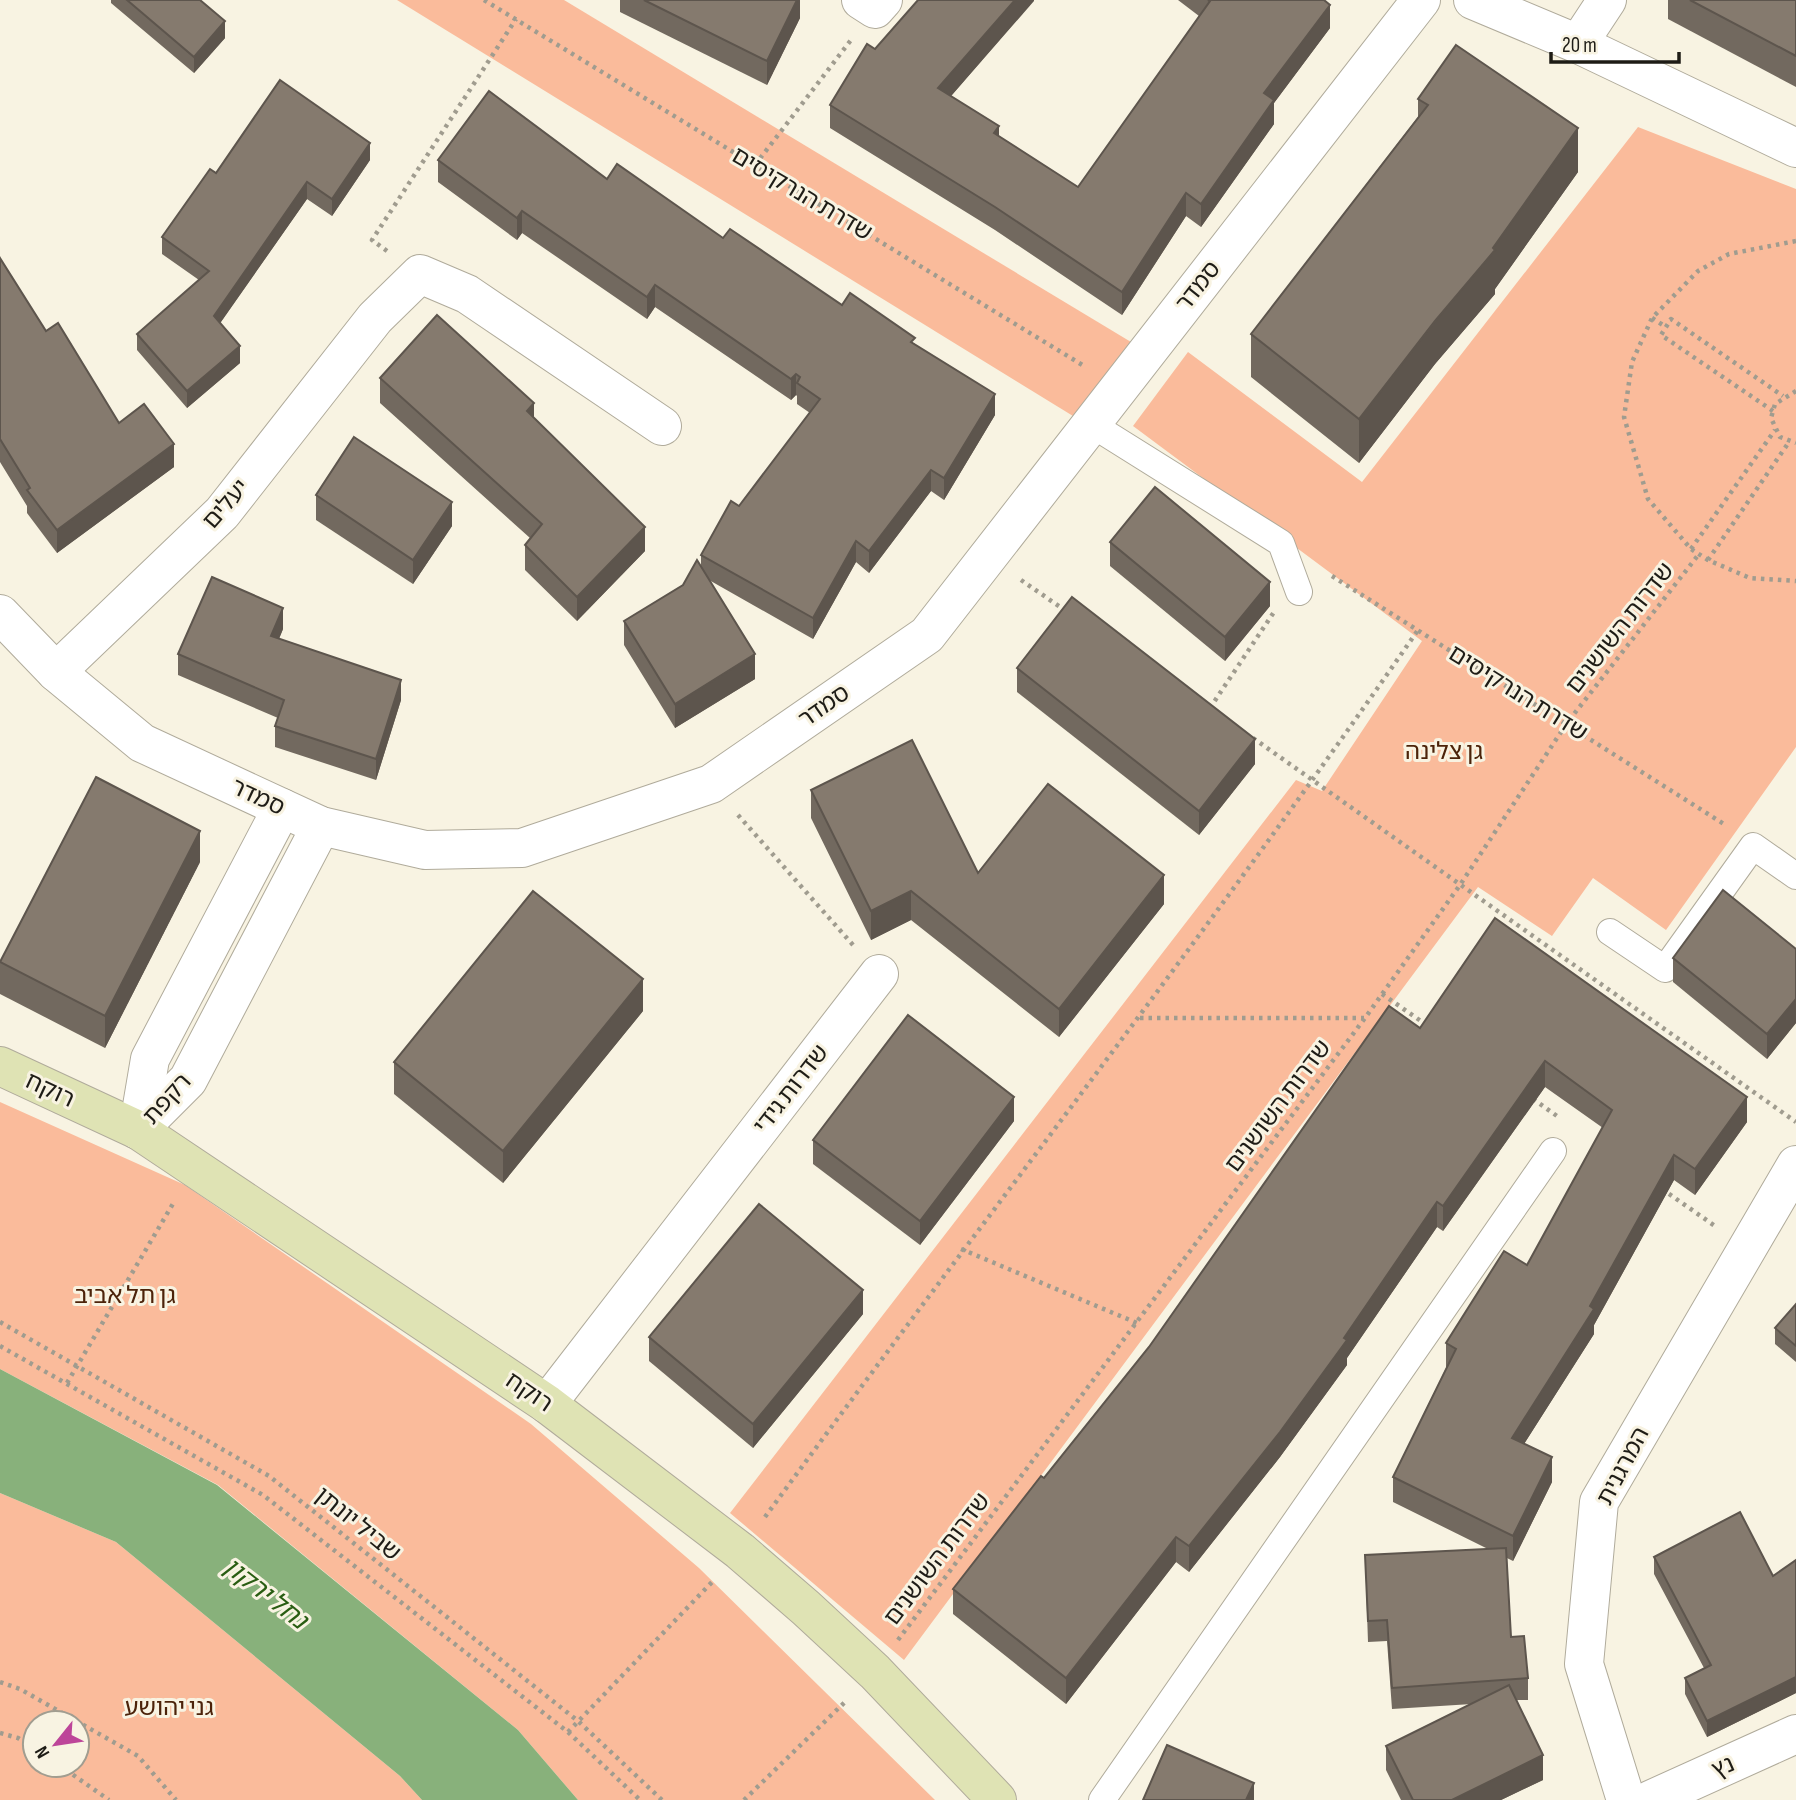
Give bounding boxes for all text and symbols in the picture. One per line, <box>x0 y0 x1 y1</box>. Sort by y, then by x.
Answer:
scale bar <box>1551 21 1679 65</box>
text: 20 m <box>1562 33 1597 58</box>
street label: שדרת הנרקיסים <box>726 141 878 247</box>
street label: סמדר <box>1169 255 1227 317</box>
street label: יעלים <box>196 473 256 535</box>
street label: שדרות השושנים <box>1560 557 1680 699</box>
street label: שדרת הנרקיסים <box>1443 639 1593 747</box>
street label: סמדר <box>793 678 855 734</box>
park label: גן צלינה <box>1405 737 1483 766</box>
street label: סמדר <box>227 772 289 822</box>
street label: שדרות השושנים <box>1219 1034 1337 1178</box>
street label: שדרות גידי <box>747 1039 835 1139</box>
street label: רוקח <box>21 1066 79 1114</box>
street label: רקפת <box>137 1068 197 1130</box>
park label: גן תל אביב <box>74 1281 176 1310</box>
street label: רוקח <box>500 1366 558 1418</box>
street label: המרגנית <box>1590 1422 1656 1510</box>
street label: שביל יונתן <box>309 1481 407 1567</box>
street label: שדרות השושנים <box>878 1487 996 1631</box>
water label: נחל ירקון <box>217 1552 315 1638</box>
park label: גני יהושע <box>124 1693 214 1722</box>
north arrow <box>21 1709 91 1779</box>
text: N <box>30 1742 55 1762</box>
street label: נץ <box>1707 1749 1739 1785</box>

